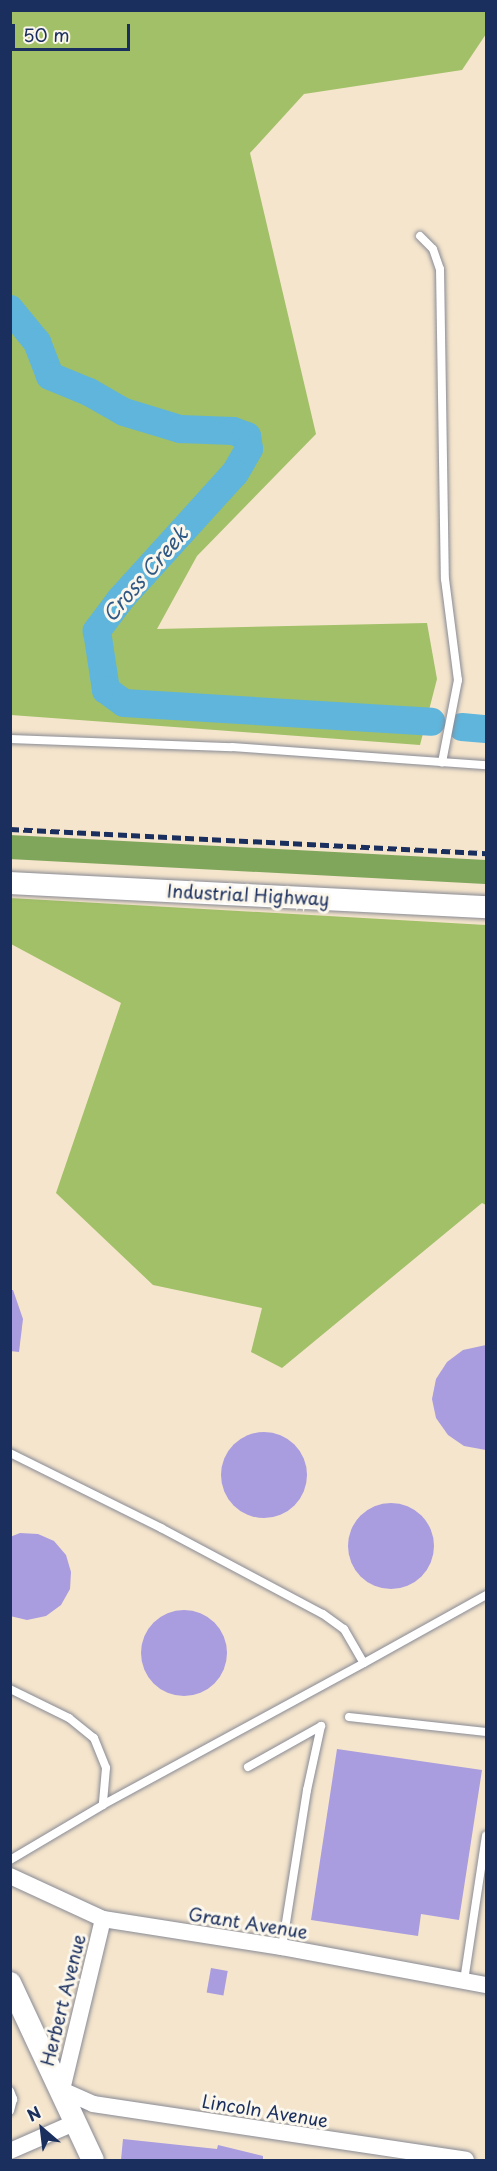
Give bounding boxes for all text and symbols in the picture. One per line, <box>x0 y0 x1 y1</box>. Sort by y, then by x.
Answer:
scale bar <box>15 12 134 50</box>
text: 50 m <box>23 21 70 48</box>
water label: Cross Creek <box>97 522 193 626</box>
street label: Industrial Highway <box>166 880 330 910</box>
street label: Grant Avenue <box>187 1903 309 1943</box>
street label: Herbert Avenue <box>36 1932 90 2068</box>
street label: Lincoln Avenue <box>200 2090 330 2132</box>
north arrow <box>12 2099 72 2159</box>
text: N <box>22 2100 45 2127</box>

